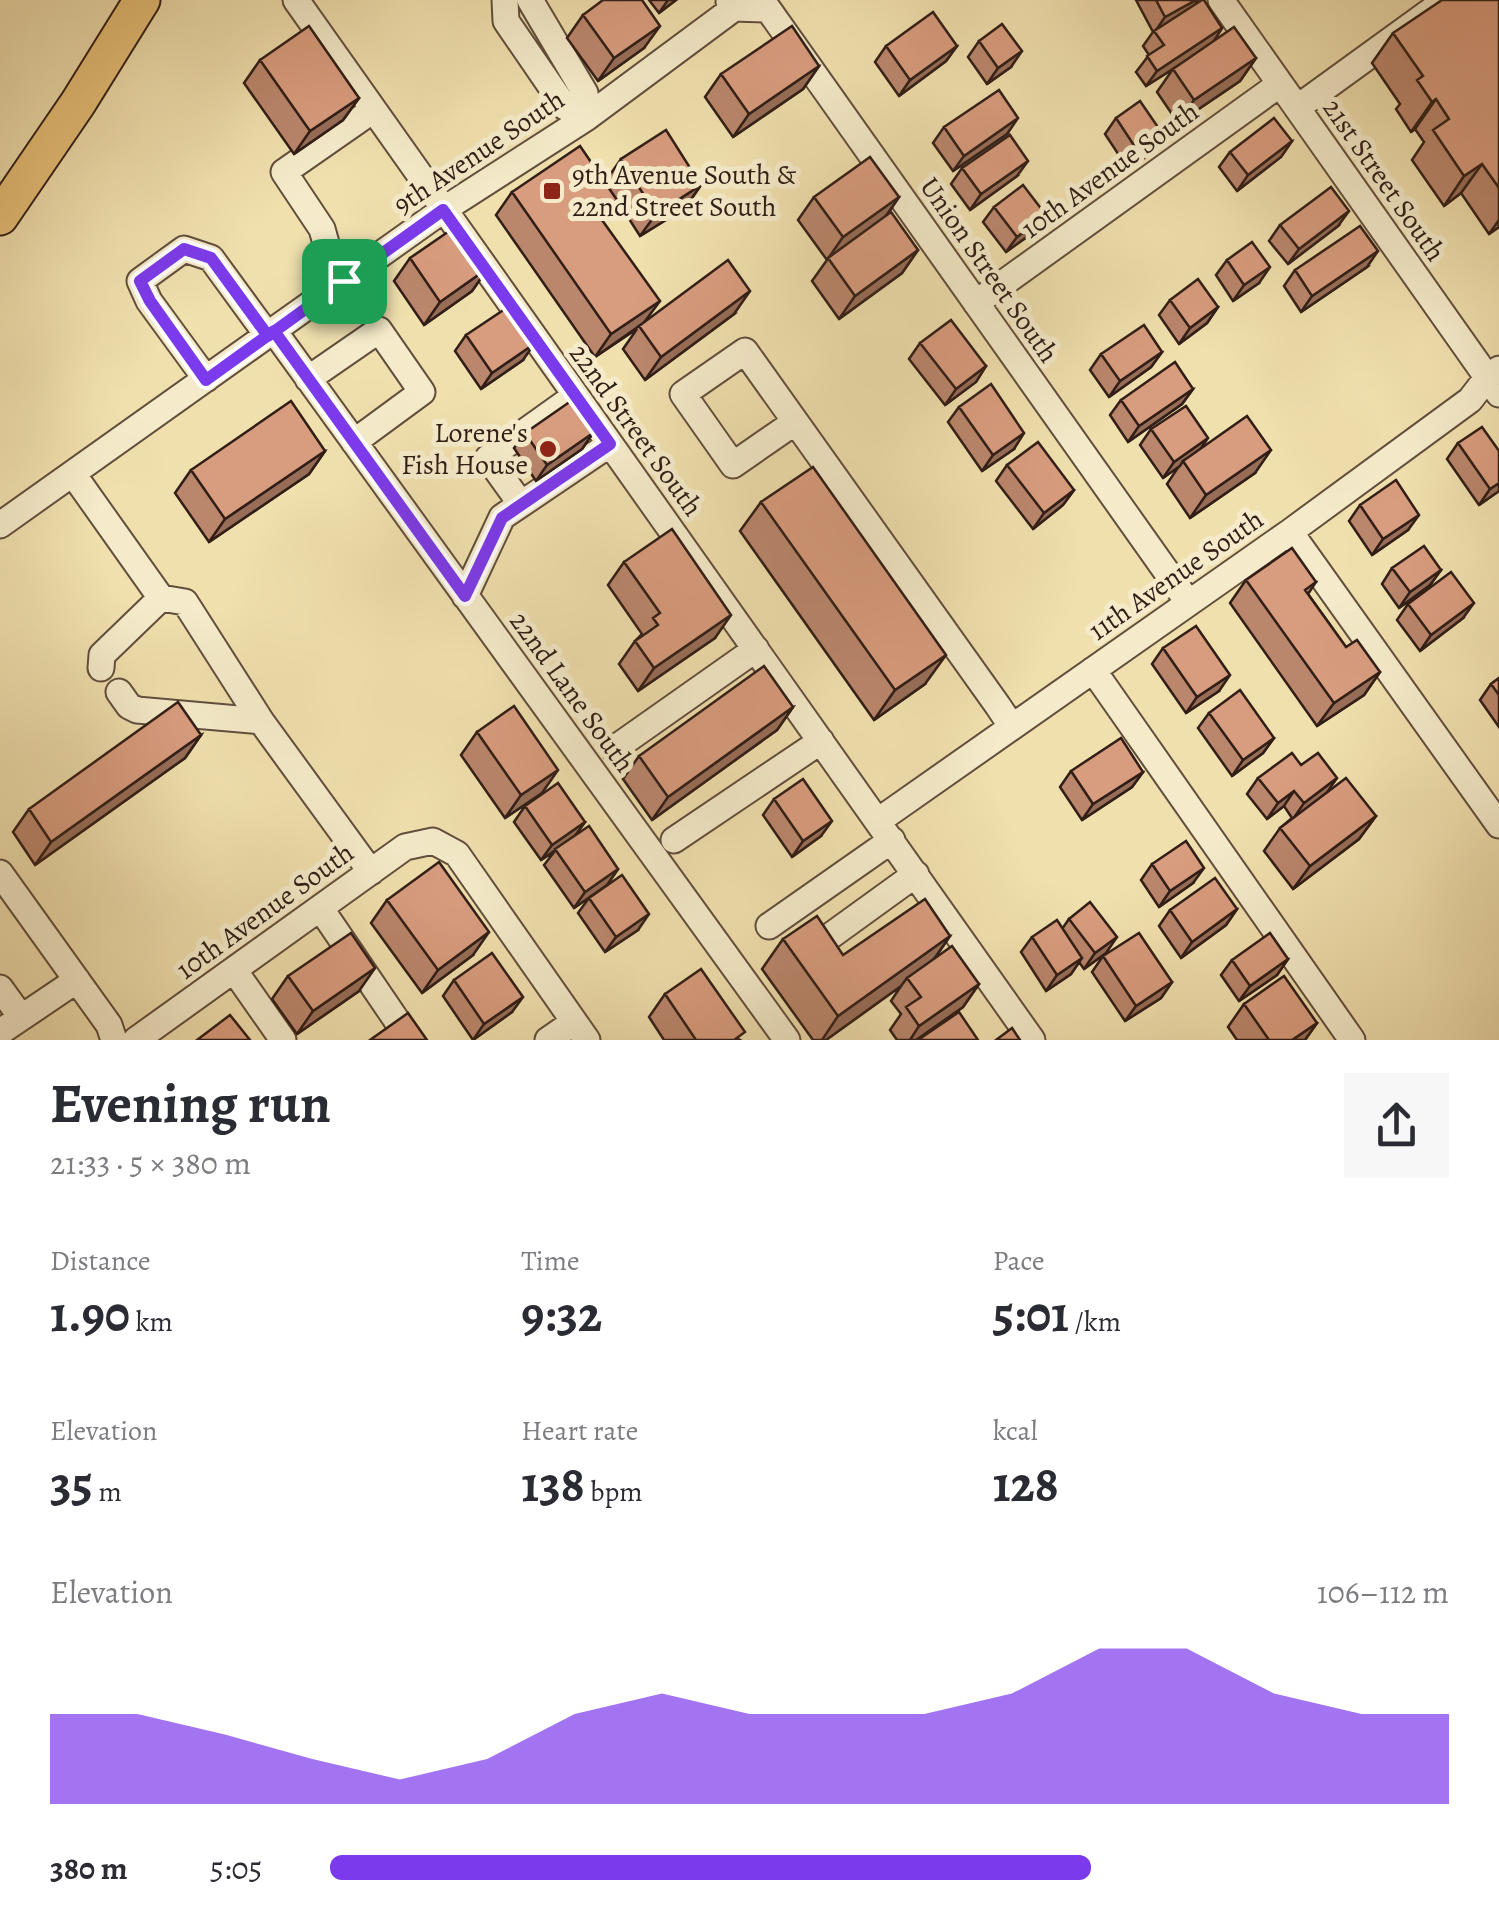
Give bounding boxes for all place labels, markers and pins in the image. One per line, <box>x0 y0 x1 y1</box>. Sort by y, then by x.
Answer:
place label: 9th Avenue South & 22nd Street South <box>572 156 797 226</box>
marker: 9th Avenue South & 22nd Street South <box>541 180 563 202</box>
pin <box>302 239 387 324</box>
place label: Lorene's Fish House <box>401 414 528 484</box>
marker: Lorene's Fish House <box>537 438 559 460</box>

